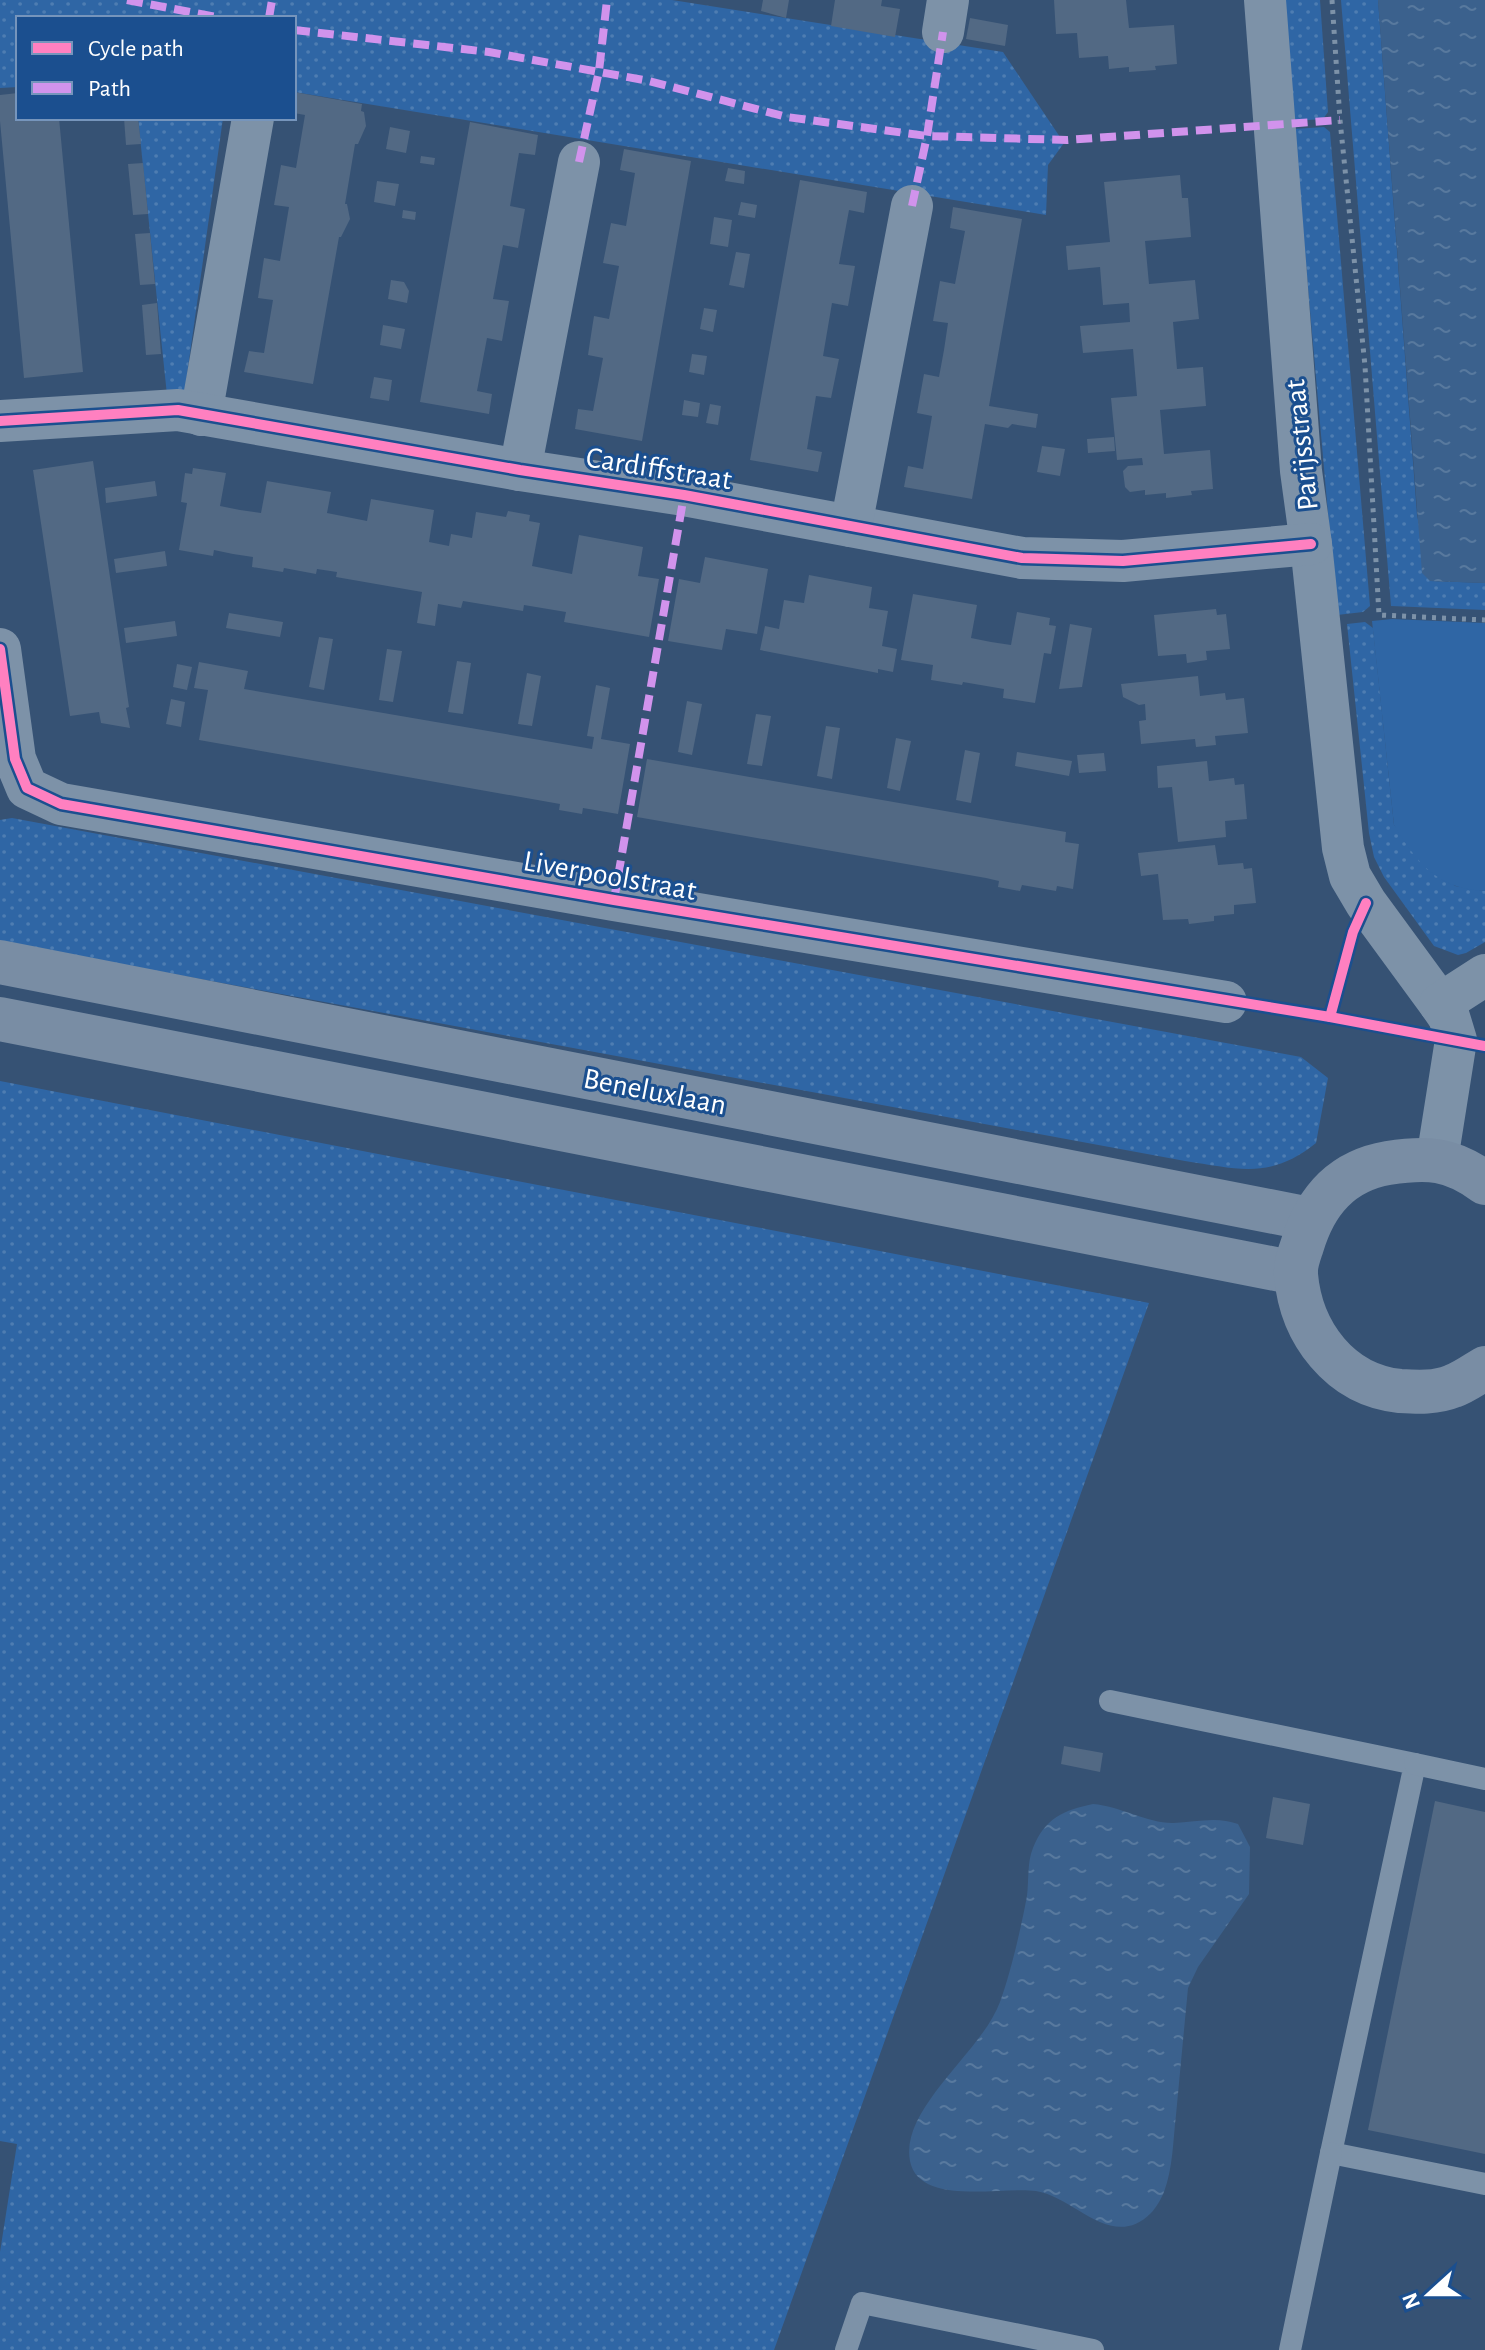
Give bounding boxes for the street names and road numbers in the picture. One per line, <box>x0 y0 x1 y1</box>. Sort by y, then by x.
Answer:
street label: Parijsstraat <box>1280 377 1324 512</box>
street label: Cardiffstraat <box>584 443 734 495</box>
street label: Liverpoolstraat <box>521 846 699 906</box>
street label: Beneluxlaan <box>581 1063 729 1121</box>

